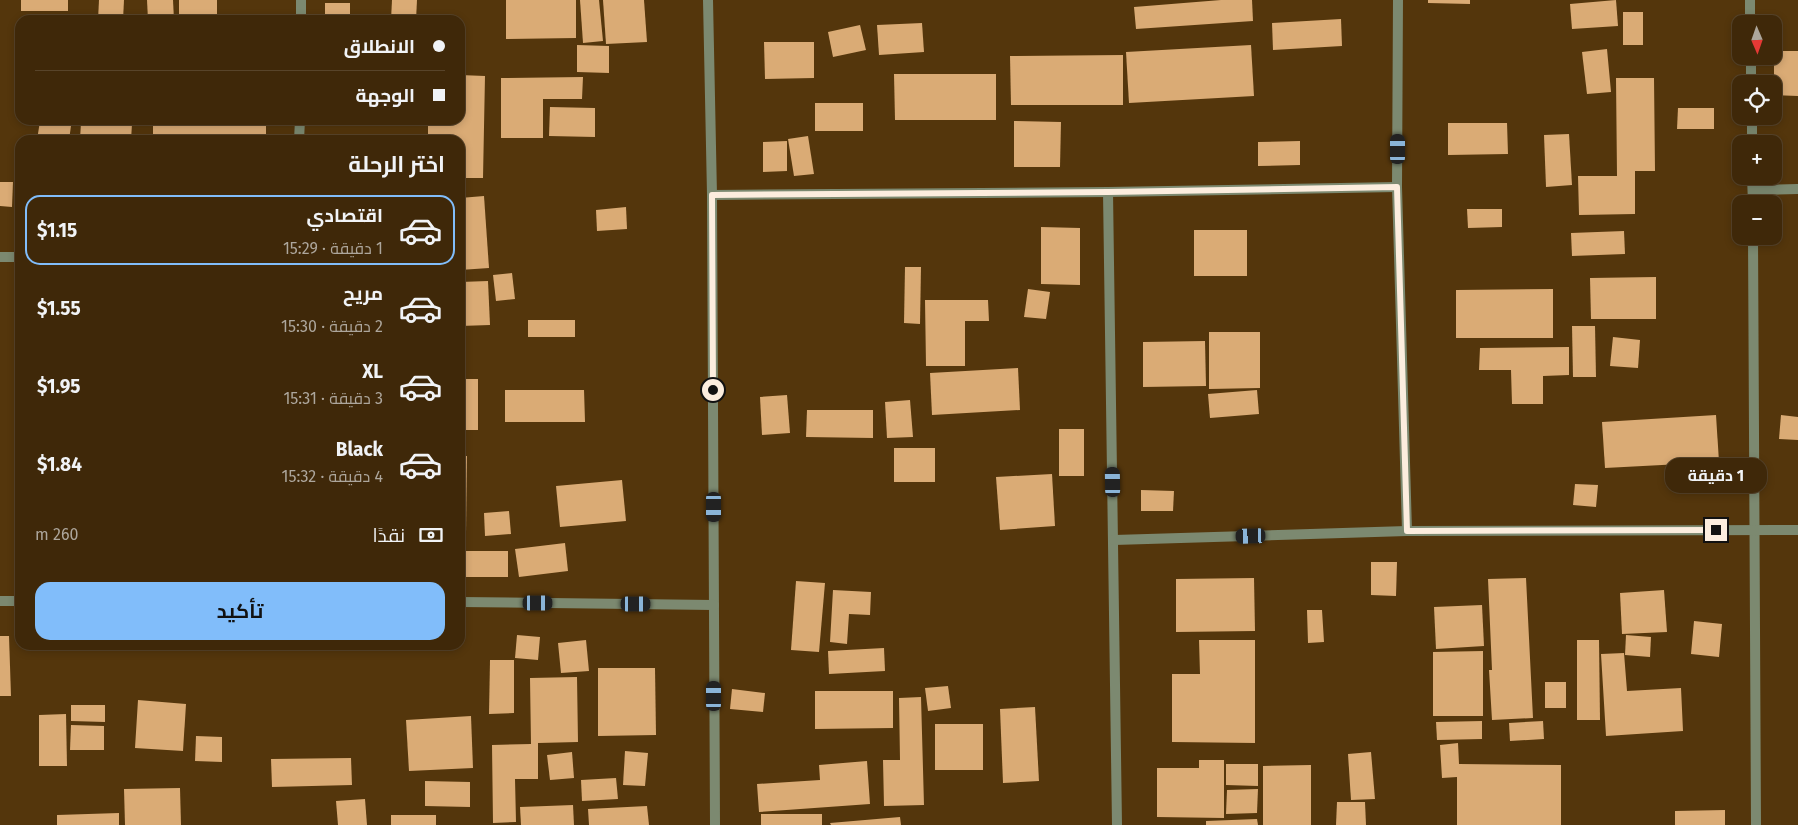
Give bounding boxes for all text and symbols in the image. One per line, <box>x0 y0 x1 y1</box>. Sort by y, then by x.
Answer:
north arrow <box>1732 15 1782 65</box>
map controls <box>1732 15 1782 245</box>
text: الانطلاق <box>344 35 415 58</box>
button: locate <box>1732 75 1782 125</box>
text: الوجهة <box>355 84 415 107</box>
car <box>1390 134 1405 164</box>
button: + <box>1732 135 1782 185</box>
text: اختر الرحلة <box>348 151 445 178</box>
button: − <box>1732 195 1782 245</box>
text: اقتصادي <box>307 204 383 227</box>
icon: car <box>398 208 443 253</box>
text: $1.15 <box>37 219 77 242</box>
text: 1 دقيقة · 15:29 <box>283 239 383 258</box>
text: مريح <box>343 282 383 305</box>
icon: car <box>398 286 443 331</box>
text: $1.55 <box>37 297 81 320</box>
text: 2 دقيقة · 15:30 <box>281 317 383 336</box>
text: XL <box>362 360 383 383</box>
icon: car <box>398 364 443 409</box>
text: $1.95 <box>37 375 81 398</box>
route start <box>702 379 724 401</box>
text: 3 دقيقة · 15:31 <box>283 389 383 408</box>
text: Black <box>336 438 383 461</box>
icon: car <box>398 442 443 487</box>
text: $1.84 <box>37 453 82 476</box>
callout: 1 دقيقة <box>1665 458 1767 492</box>
text: 1 دقيقة <box>1688 466 1744 485</box>
text: 4 دقيقة · 15:32 <box>282 467 383 486</box>
car <box>1105 467 1120 497</box>
car <box>706 492 721 522</box>
route end <box>1705 519 1727 541</box>
icon: cash <box>417 521 445 549</box>
text: نقدًا <box>373 524 405 547</box>
text: 260 m <box>35 525 78 544</box>
car <box>1235 528 1266 544</box>
button: تأكيد <box>35 582 445 640</box>
car <box>523 596 553 611</box>
car <box>621 597 651 612</box>
car <box>706 681 721 711</box>

